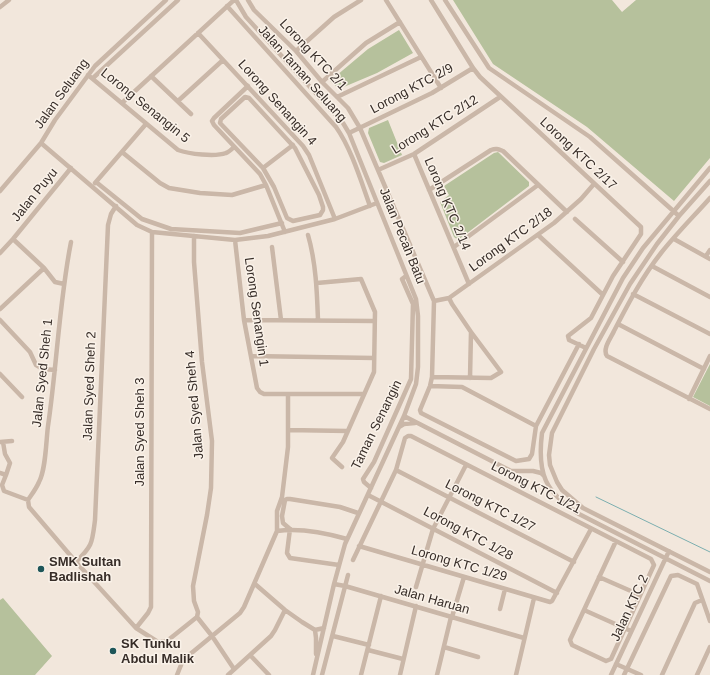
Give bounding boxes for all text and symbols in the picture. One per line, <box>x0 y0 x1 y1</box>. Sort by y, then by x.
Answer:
street label: Lorong KTC 2/1 <box>276 16 350 94</box>
street label: Jalan Taman Seluang <box>254 22 350 126</box>
street label: Jalan Seluang <box>31 56 93 132</box>
street label: Lorong Senangin 4 <box>234 57 320 149</box>
street label: Lorong KTC 2/9 <box>368 61 456 117</box>
street label: Lorong Senangin 5 <box>97 65 193 147</box>
street label: Lorong KTC 2/12 <box>389 92 481 158</box>
street label: Lorong KTC 2/17 <box>536 115 620 193</box>
street label: Lorong KTC 2/14 <box>420 155 474 253</box>
street label: Jalan Puyu <box>9 165 61 225</box>
street label: Jalan Pecah Batu <box>376 186 428 286</box>
street label: Lorong KTC 2/18 <box>466 205 556 275</box>
street label: Lorong Senangin 1 <box>241 257 271 367</box>
street label: Jalan Syed Sheh 1 <box>30 318 56 428</box>
street label: Jalan Syed Sheh 2 <box>80 331 100 441</box>
street label: Jalan Syed Sheh 4 <box>182 350 208 460</box>
street label: Jalan Syed Sheh 3 <box>132 377 148 487</box>
street label: Taman Senangin <box>349 378 405 472</box>
street label: Lorong KTC 1/21 <box>488 459 584 517</box>
street label: Lorong KTC 1/27 <box>442 477 538 535</box>
street label: Lorong KTC 1/28 <box>421 504 515 564</box>
street label: Lorong KTC 1/29 <box>409 543 509 585</box>
place label: SMK Sultan Badlishah <box>49 554 121 585</box>
marker: SMK Sultan Badlishah <box>36 564 46 574</box>
street label: Jalan KTC 2 <box>608 572 652 644</box>
street label: Jalan Haruan <box>393 582 471 618</box>
place label: SK Tunku Abdul Malik <box>121 636 194 667</box>
marker: SK Tunku Abdul Malik <box>108 646 118 656</box>

